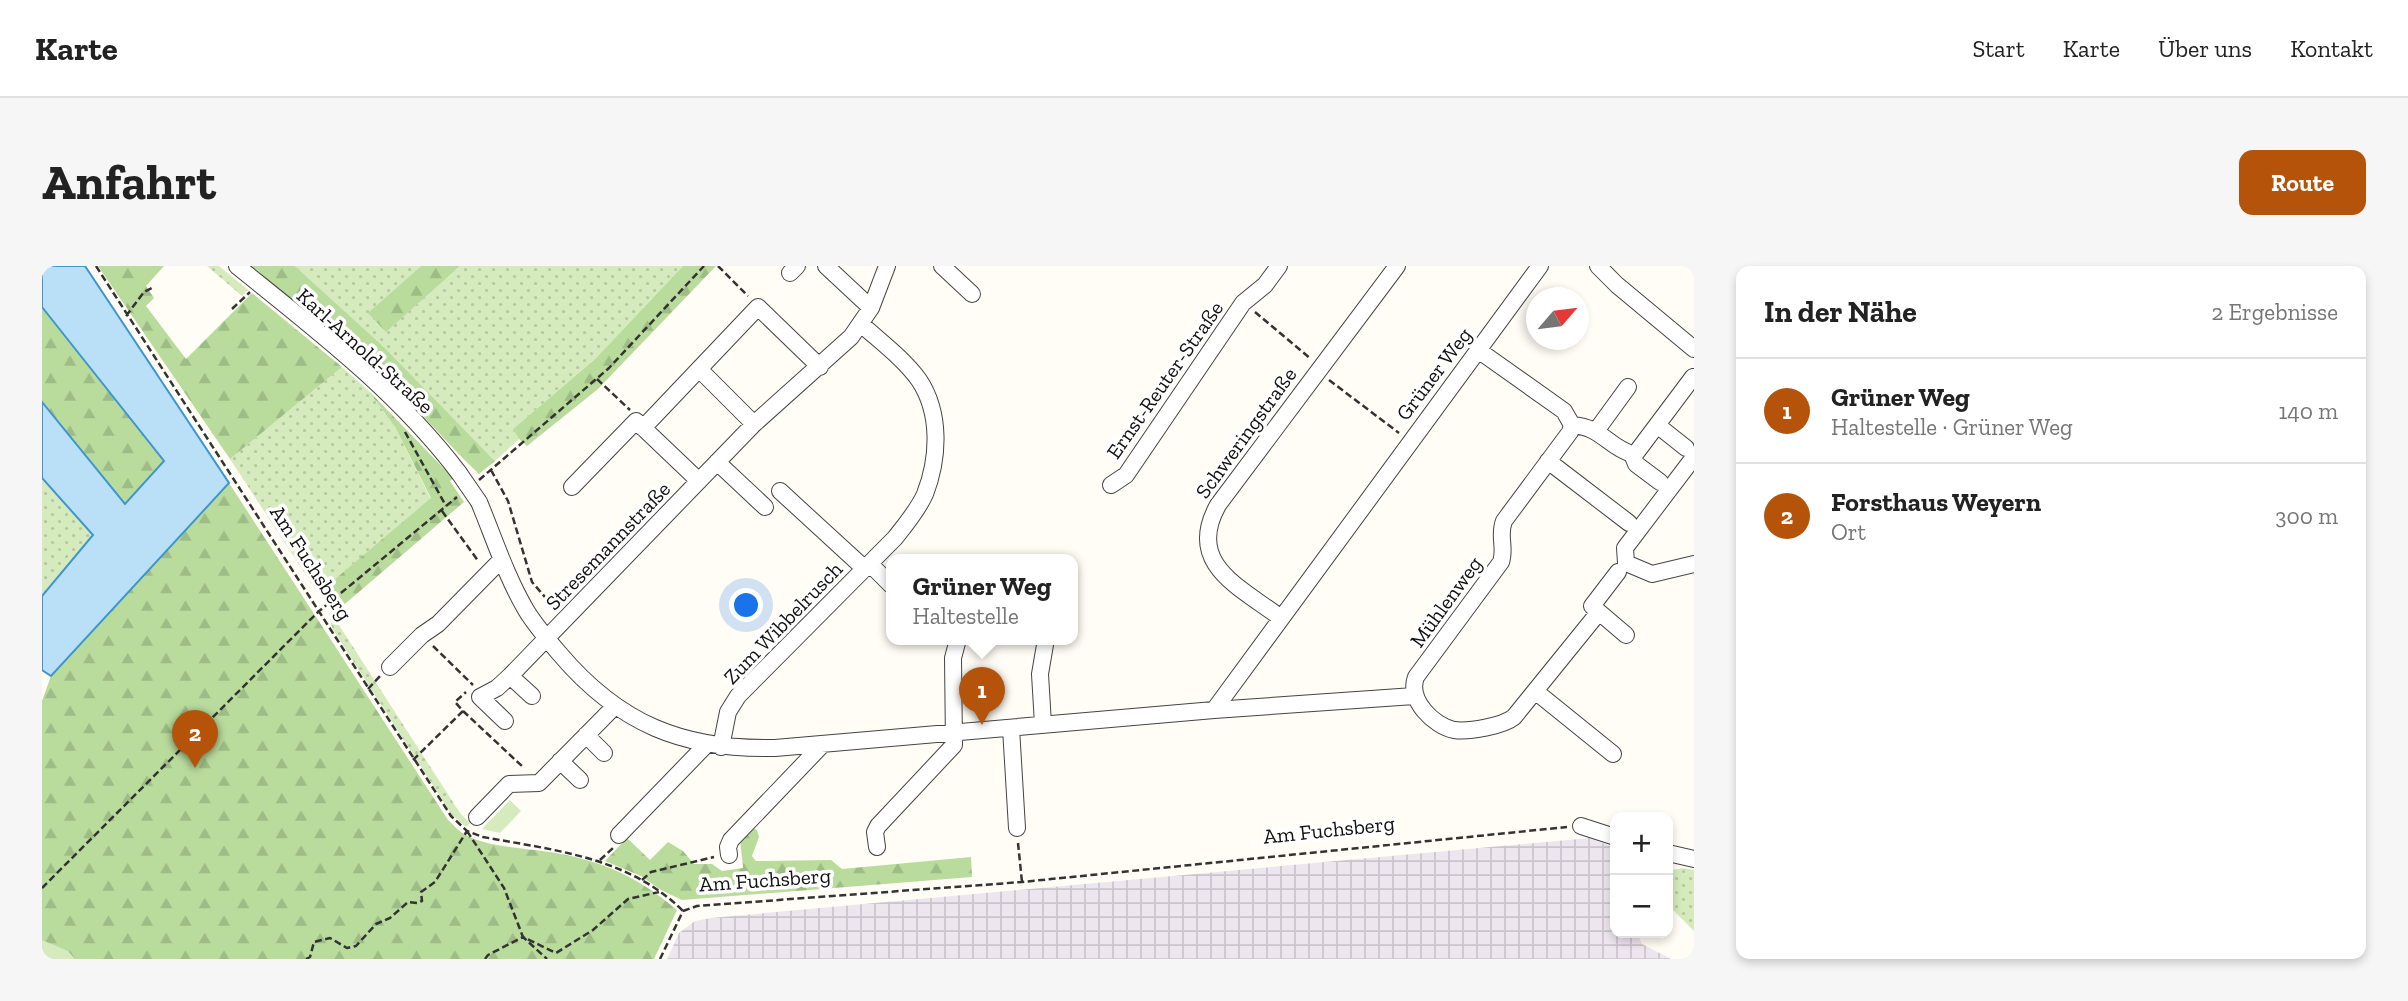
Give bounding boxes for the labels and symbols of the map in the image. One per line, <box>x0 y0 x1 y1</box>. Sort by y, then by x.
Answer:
street label: Karl-Arnold-Straße <box>292 283 439 419</box>
north arrow <box>1526 287 1589 350</box>
street label: Ernst-Reuter-Straße <box>1101 296 1228 463</box>
street label: Grüner Weg <box>1391 322 1477 425</box>
street label: Schweringstraße <box>1190 362 1302 503</box>
street label: Stresemannstraße <box>540 476 675 615</box>
street label: Am Fuchsberg <box>265 501 358 625</box>
street label: Mühlenweg <box>1404 551 1487 652</box>
street label: Zum Wibbelrusch <box>718 556 847 689</box>
your location <box>729 588 763 622</box>
pin: 1 <box>959 667 1005 725</box>
pin: 2 <box>172 710 218 768</box>
street label: Am Fuchsberg <box>1262 810 1396 849</box>
street label: Am Fuchsberg <box>698 862 832 897</box>

